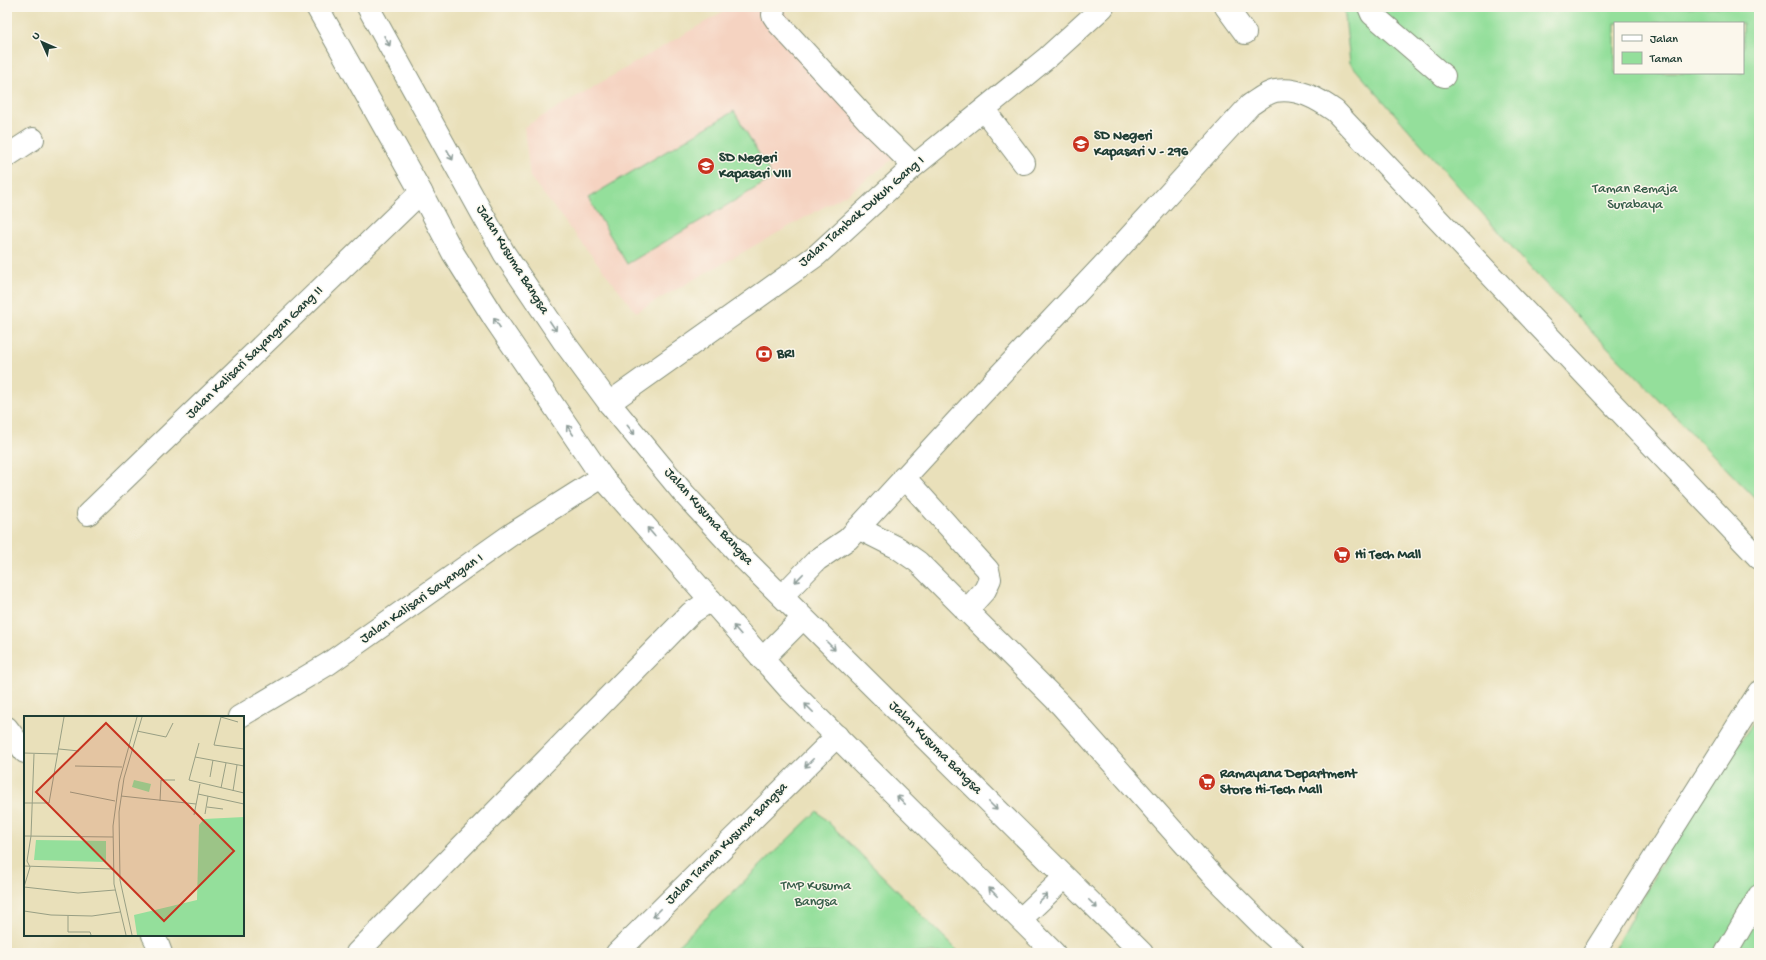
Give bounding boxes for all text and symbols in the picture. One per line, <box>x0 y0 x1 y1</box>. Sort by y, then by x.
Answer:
north arrow <box>22 22 62 62</box>
legend <box>1614 22 1744 74</box>
text: U <box>30 29 43 43</box>
text: Jalan <box>1650 33 1678 47</box>
one-way arrow <box>384 35 392 47</box>
text: Taman <box>1649 53 1682 67</box>
place label: SD Negeri Kapasari V - 296 <box>1093 128 1189 161</box>
school or university icon: SD Negeri Kapasari V - 296 <box>1071 134 1091 154</box>
one-way arrow <box>447 149 454 161</box>
place label: SD Negeri Kapasari VIII <box>718 150 791 183</box>
street label: Jalan Tambak Dukuh Gang I <box>796 153 928 271</box>
school or university icon: SD Negeri Kapasari VIII <box>696 156 716 176</box>
park label: Taman Remaja Surabaya <box>1592 181 1679 214</box>
street label: Jalan Kusuma Bangsa <box>472 202 553 319</box>
street label: Jalan Kalisari Sayangan Gang II <box>183 283 327 423</box>
one-way arrow <box>493 317 501 328</box>
one-way arrow <box>549 320 557 331</box>
bank icon: BRI <box>754 344 774 364</box>
place label: BRI <box>776 346 795 363</box>
one-way arrow <box>627 424 636 435</box>
one-way arrow <box>566 425 574 436</box>
street label: Jalan Kusuma Bangsa <box>660 465 757 570</box>
one-way arrow <box>646 527 655 537</box>
supermarket icon: Hi Tech Mall <box>1332 545 1352 565</box>
place label: Hi Tech Mall <box>1355 547 1421 564</box>
street label: Jalan Kalisari Sayangan I <box>357 550 487 648</box>
one-way arrow <box>794 573 804 583</box>
one-way arrow <box>732 624 741 635</box>
one-way arrow <box>826 641 836 650</box>
street label: Jalan Kusuma Bangsa <box>885 698 986 799</box>
one-way arrow <box>804 703 814 713</box>
inset map <box>24 716 244 936</box>
one-way arrow <box>804 758 814 768</box>
place label: Ramayana Department Store Hi-Tech Mall <box>1219 766 1358 799</box>
supermarket icon: Ramayana Department Store Hi-Tech Mall <box>1197 772 1217 792</box>
street label: Jalan Taman Kusuma Bangsa <box>662 778 793 909</box>
one-way arrow <box>896 795 906 805</box>
one-way arrow <box>988 801 998 811</box>
park label: TMP Kusuma Bangsa <box>780 878 852 911</box>
one-way arrow <box>988 887 998 896</box>
one-way arrow <box>1038 893 1048 903</box>
one-way arrow <box>1088 899 1098 909</box>
one-way arrow <box>652 908 662 918</box>

